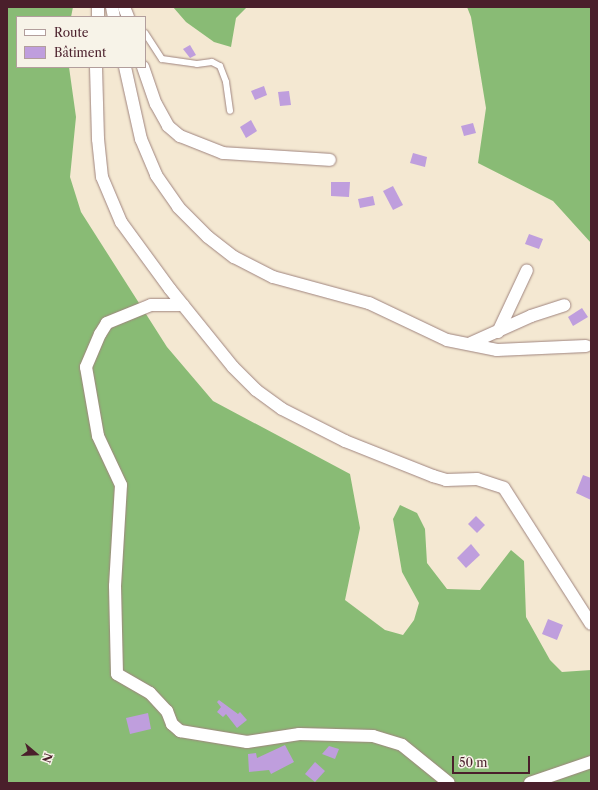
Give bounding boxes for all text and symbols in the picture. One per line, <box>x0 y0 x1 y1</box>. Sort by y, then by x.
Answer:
legend <box>16 16 146 68</box>
text: Route <box>54 25 88 40</box>
text: Bâtiment <box>54 45 106 60</box>
north arrow <box>16 734 56 774</box>
scale bar <box>454 748 532 774</box>
text: N <box>39 751 56 765</box>
text: 50 m <box>459 755 488 770</box>

